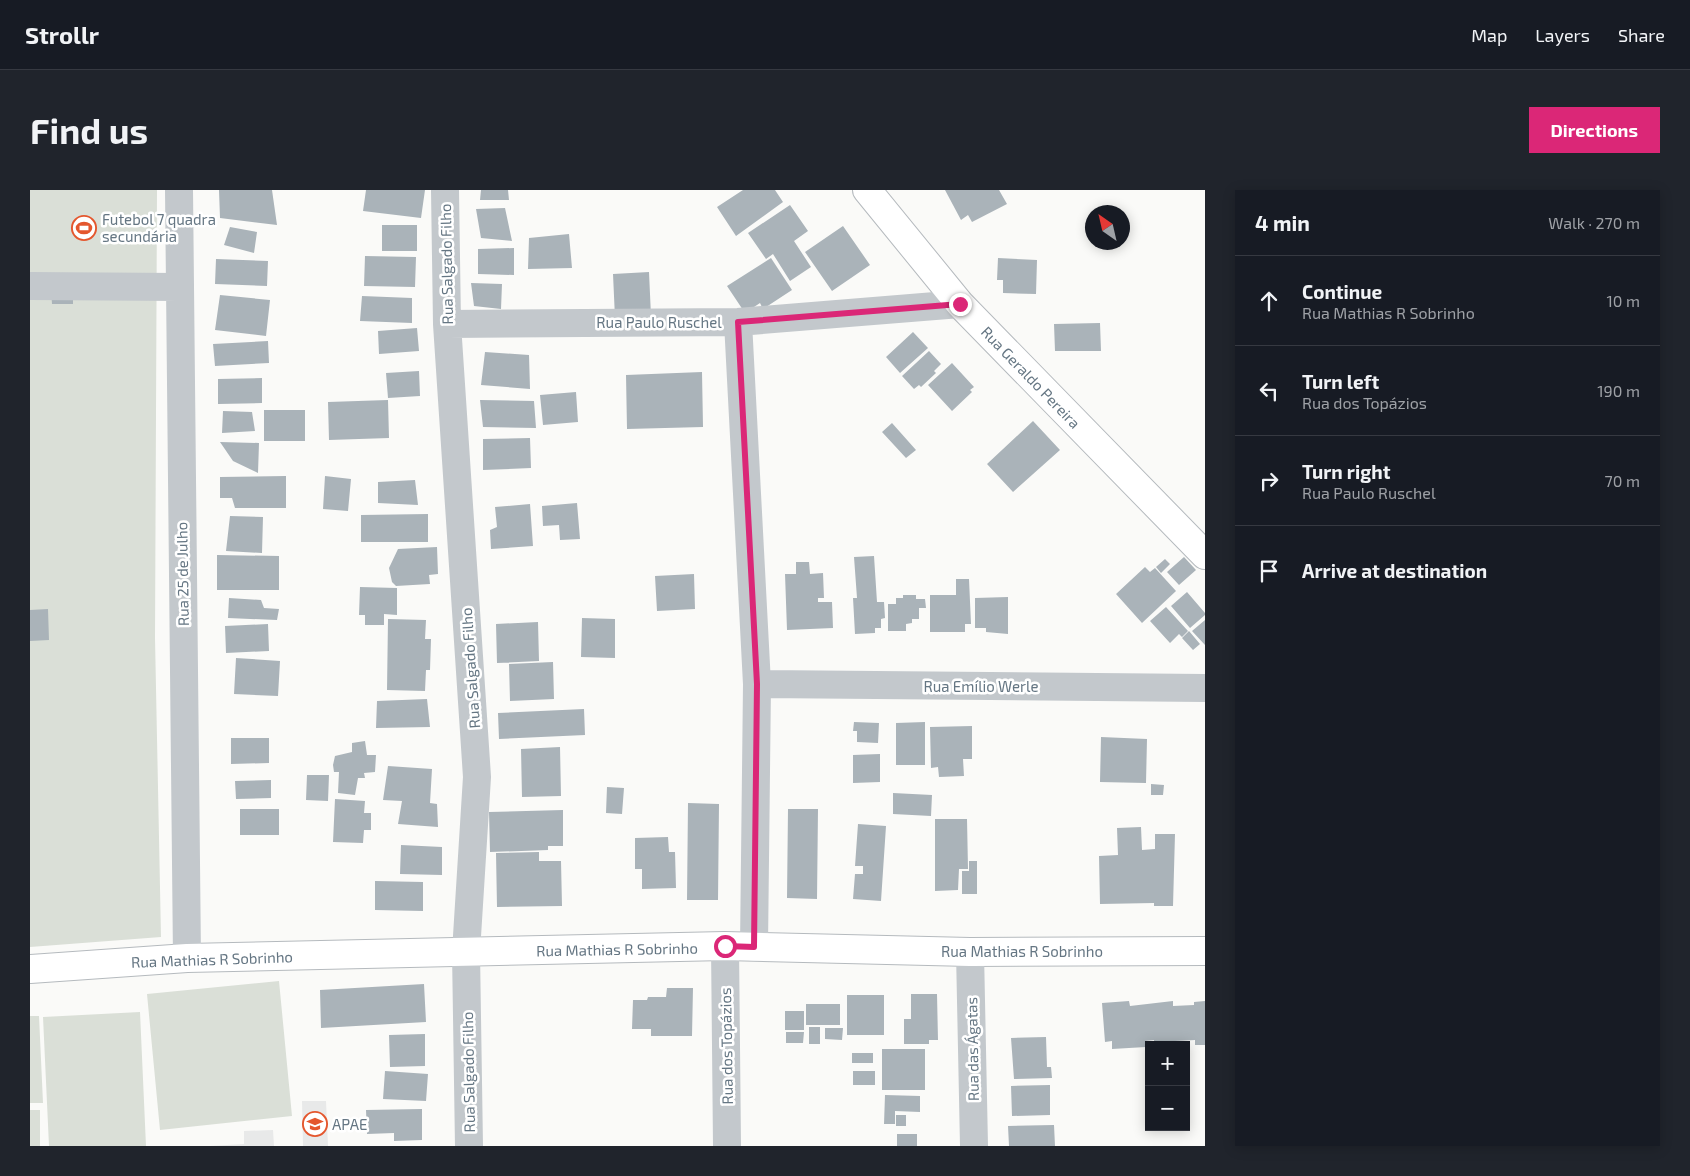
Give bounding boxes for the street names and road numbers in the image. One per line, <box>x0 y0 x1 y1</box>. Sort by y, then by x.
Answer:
street label: Rua Salgado Filho <box>436 203 456 325</box>
street label: Rua Paulo Ruschel <box>596 313 722 331</box>
street label: Rua Geraldo Pereira <box>978 322 1084 432</box>
street label: Rua 25 de Julho <box>172 522 192 626</box>
street label: Rua Salgado Filho <box>457 607 483 729</box>
street label: Rua Emílio Werle <box>923 677 1039 695</box>
street label: Rua Mathias R Sobrinho <box>536 939 698 959</box>
street label: Rua Mathias R Sobrinho <box>941 942 1103 960</box>
street label: Rua Mathias R Sobrinho <box>131 947 293 971</box>
street label: Rua dos Topázios <box>716 987 736 1105</box>
street label: Rua das Ágatas <box>962 997 982 1101</box>
street label: Rua Salgado Filho <box>458 1011 478 1133</box>

